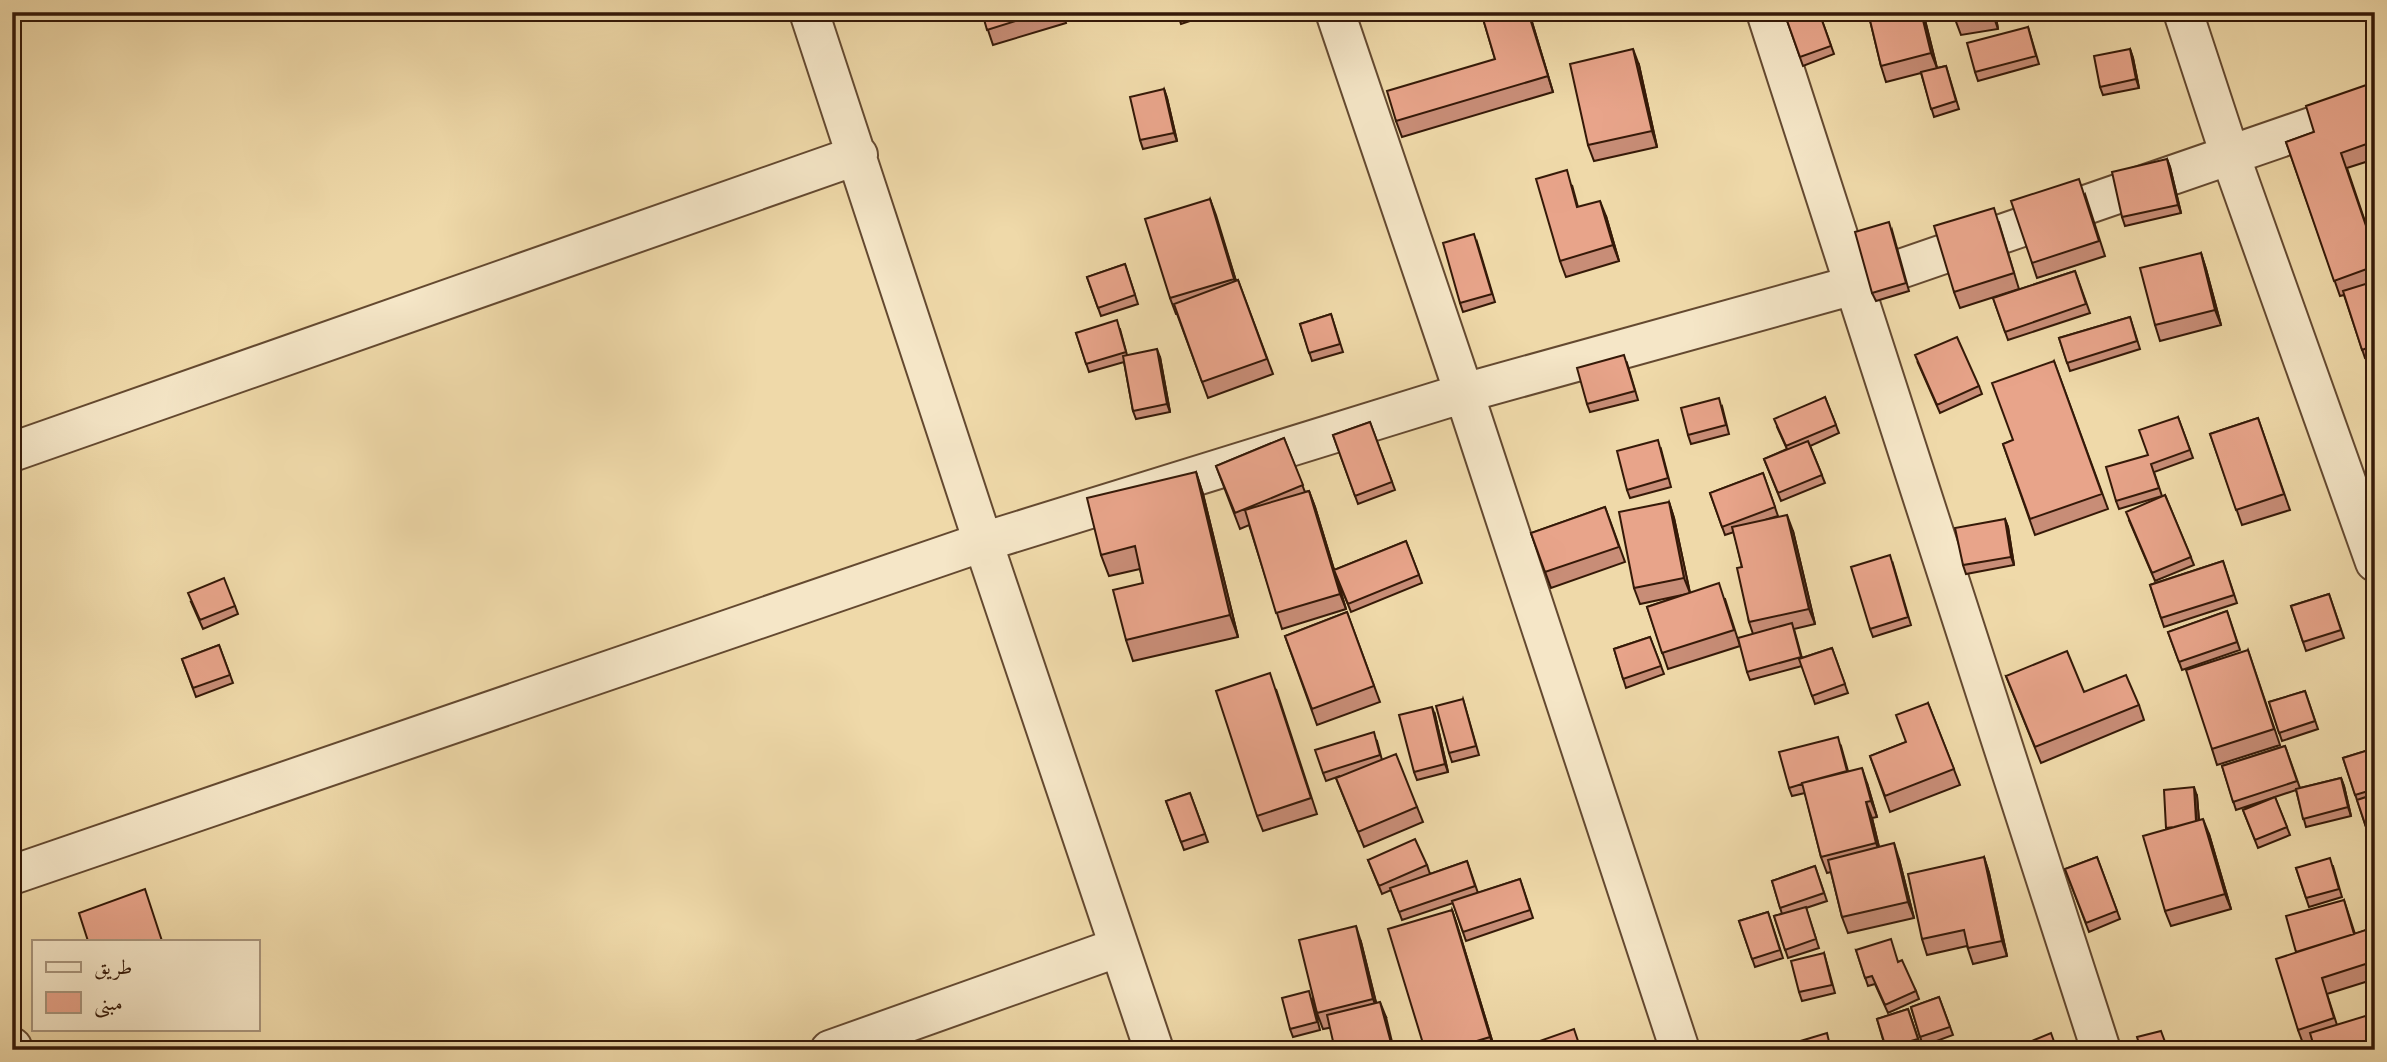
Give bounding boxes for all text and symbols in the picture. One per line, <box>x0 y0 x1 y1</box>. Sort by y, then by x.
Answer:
legend <box>32 940 259 1030</box>
text: طريق <box>94 953 132 981</box>
text: مبنى <box>94 989 123 1018</box>

